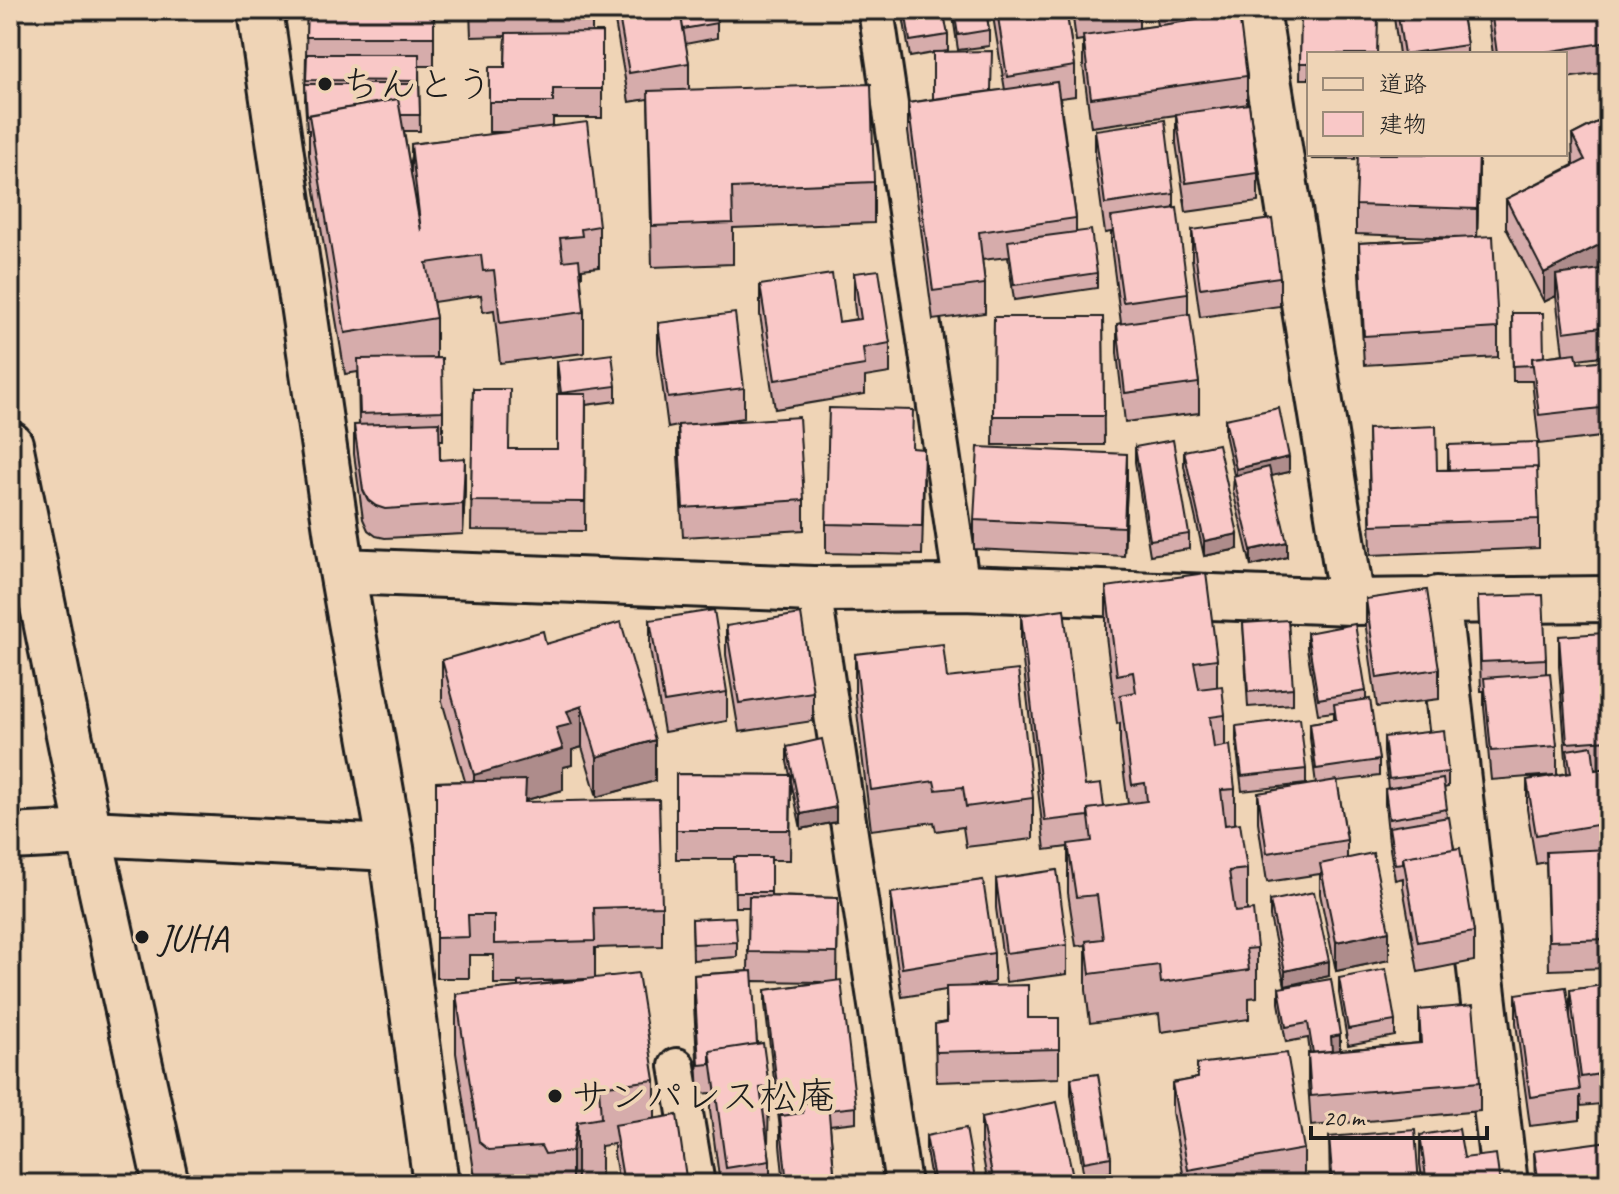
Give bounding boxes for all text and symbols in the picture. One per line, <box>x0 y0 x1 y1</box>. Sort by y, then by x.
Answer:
legend <box>1307 52 1567 156</box>
place label: ちんとう <box>341 61 493 108</box>
text: 道路 <box>1379 69 1427 99</box>
marker: ちんとう <box>316 75 334 93</box>
text: 建物 <box>1379 109 1427 139</box>
place label: JUHA <box>156 914 229 961</box>
marker: JUHA <box>133 928 151 946</box>
place label: サンパレス松庵 <box>571 1073 835 1120</box>
marker: サンパレス松庵 <box>546 1087 564 1105</box>
scale bar <box>1311 1090 1487 1140</box>
text: 20 m <box>1323 1103 1366 1133</box>

